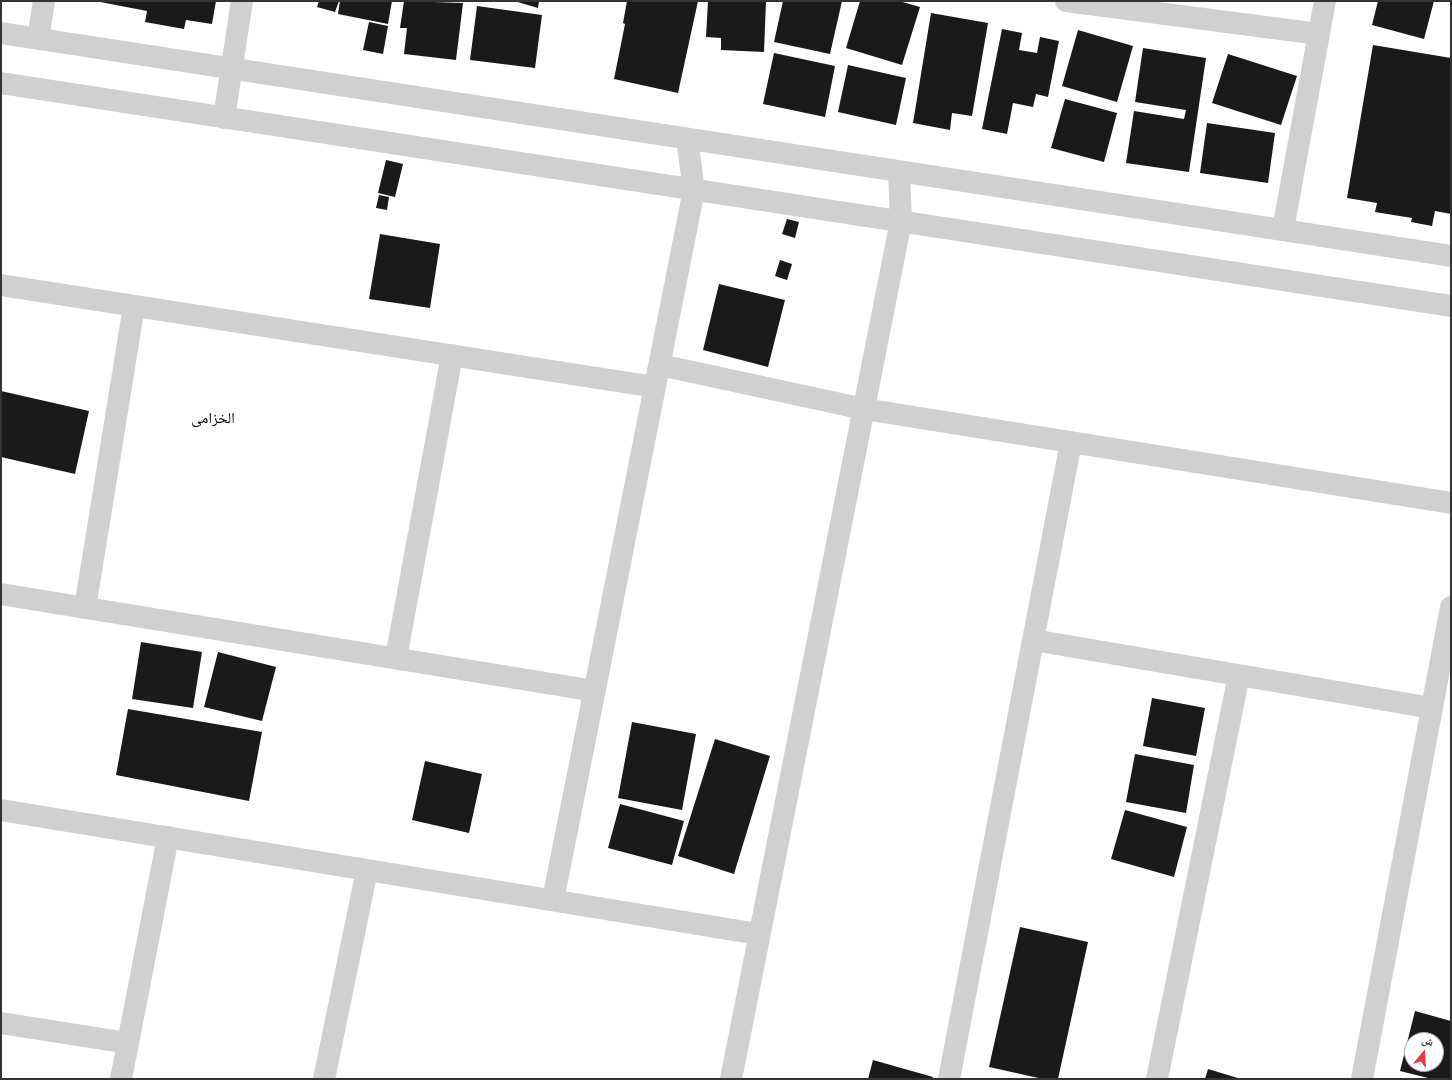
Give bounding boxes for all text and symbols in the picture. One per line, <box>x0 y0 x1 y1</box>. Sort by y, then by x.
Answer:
district label: الخزامى <box>191 410 235 428</box>
north arrow <box>1404 1032 1444 1072</box>
text: ش <box>1420 1033 1435 1049</box>

